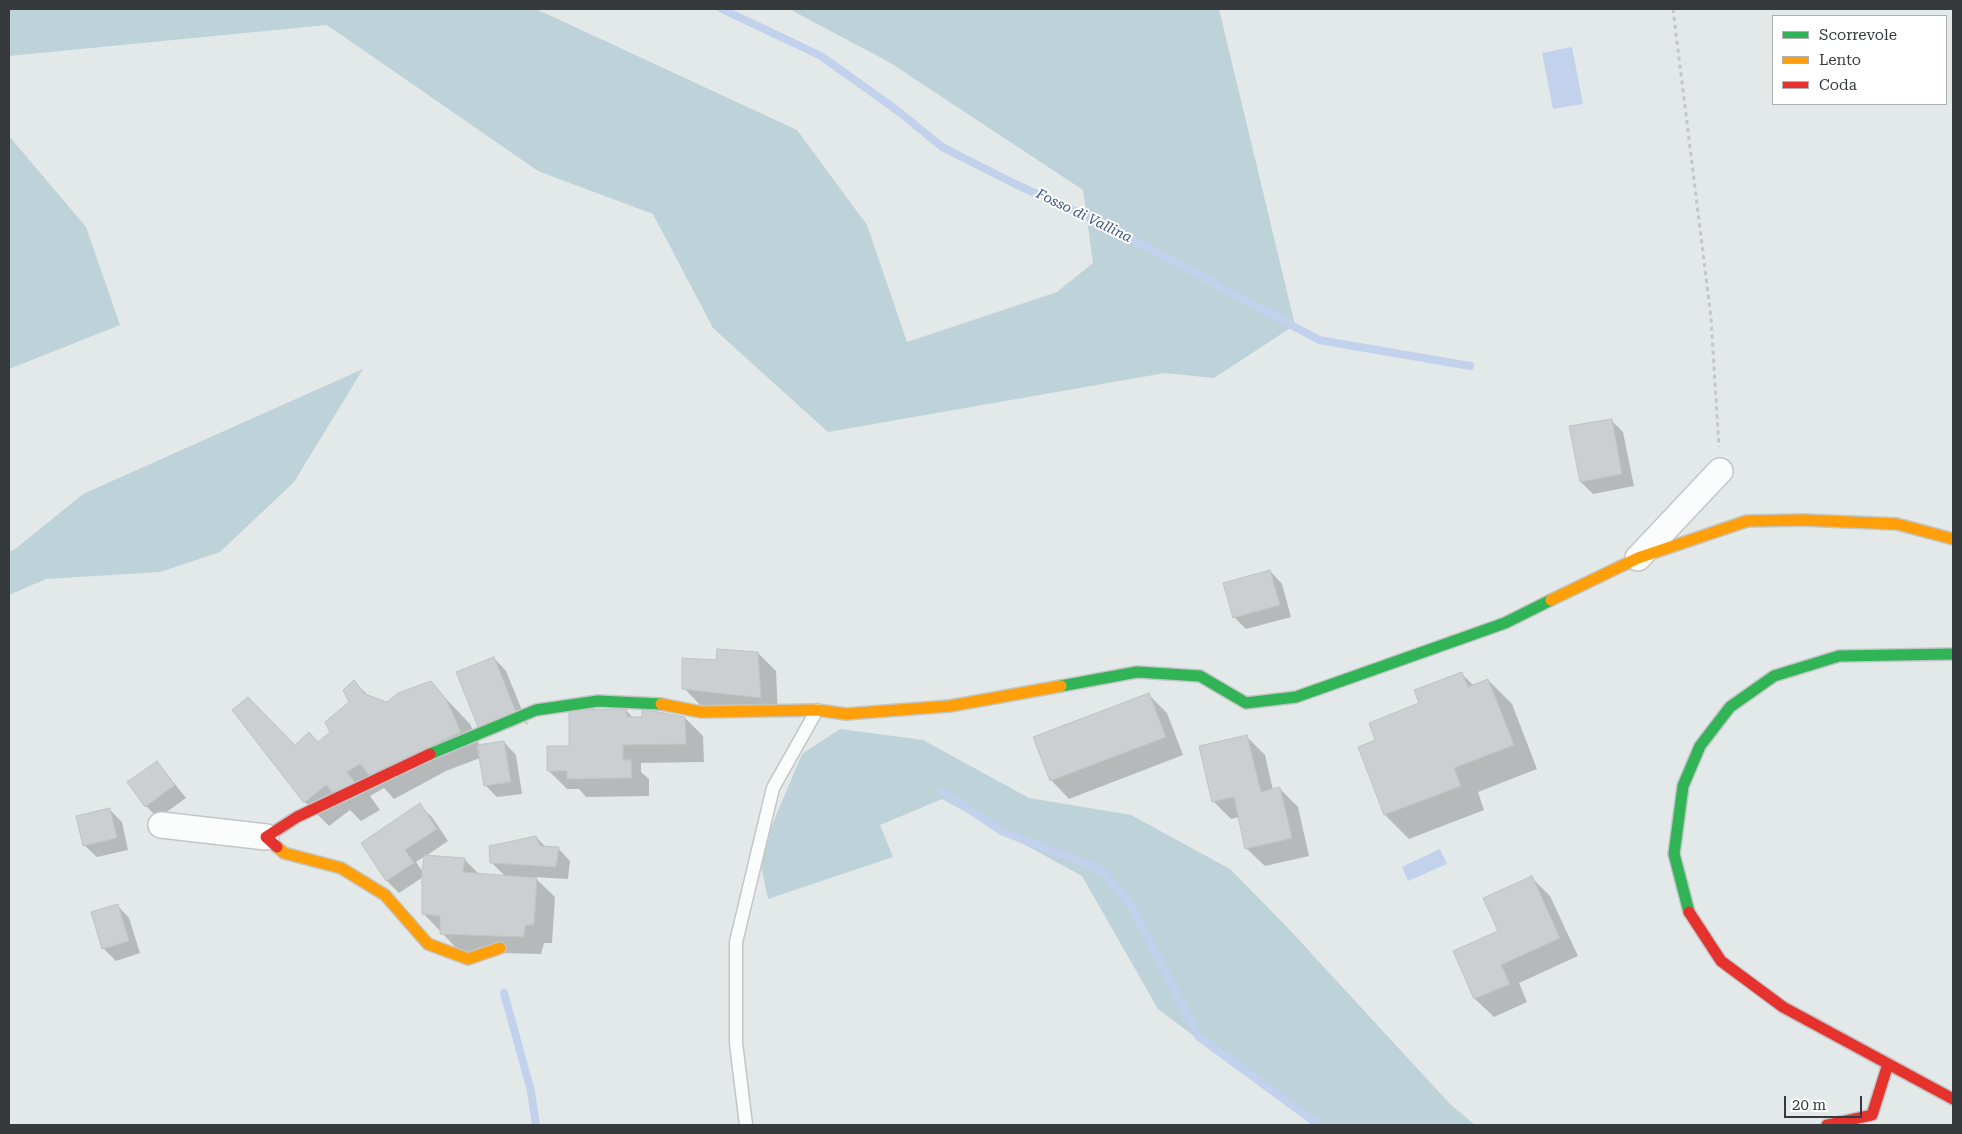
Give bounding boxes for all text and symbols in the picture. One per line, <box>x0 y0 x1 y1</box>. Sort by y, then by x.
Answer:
legend <box>1772 15 1947 105</box>
text: Scorrevole <box>1819 26 1897 44</box>
text: Lento <box>1819 51 1861 69</box>
text: Coda <box>1819 76 1857 94</box>
water label: Fosso di Vallina <box>1033 186 1135 246</box>
scale bar <box>1787 1086 1864 1118</box>
text: 20 m <box>1792 1096 1826 1114</box>

